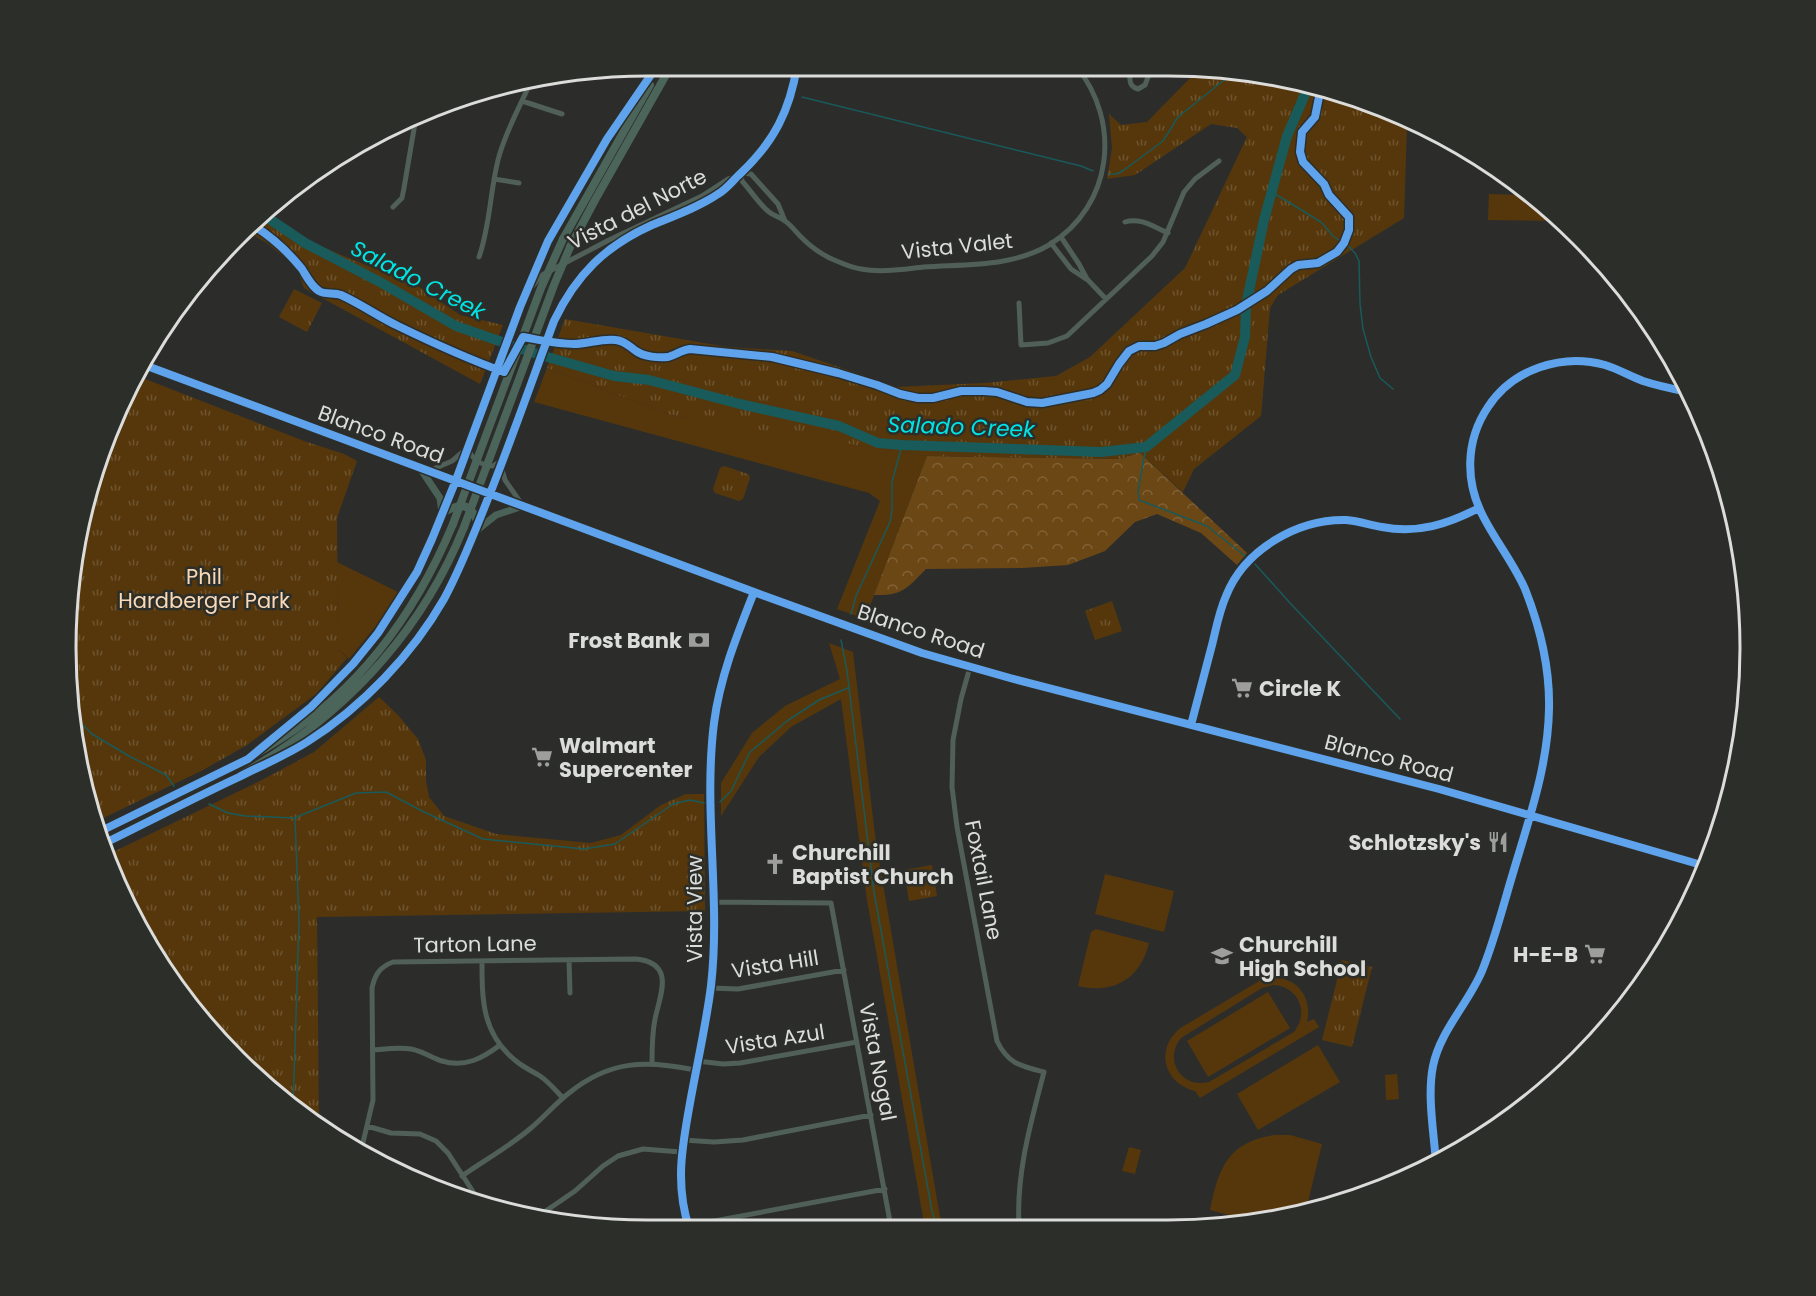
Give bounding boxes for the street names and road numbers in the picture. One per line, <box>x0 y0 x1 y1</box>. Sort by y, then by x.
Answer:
street label: Vista del Norte <box>562 161 712 257</box>
street label: Vista Valet <box>900 226 1014 266</box>
street label: Blanco Road <box>314 398 448 470</box>
street label: Blanco Road <box>854 597 988 665</box>
street label: Blanco Road <box>1321 727 1457 789</box>
street label: Foxtail Lane <box>958 818 1010 942</box>
street label: Vista View <box>680 855 709 963</box>
street label: Tarton Lane <box>413 928 537 960</box>
street label: Vista Hill <box>729 943 821 985</box>
street label: Vista Nogal <box>852 1001 904 1123</box>
street label: Vista Azul <box>723 1017 827 1061</box>

